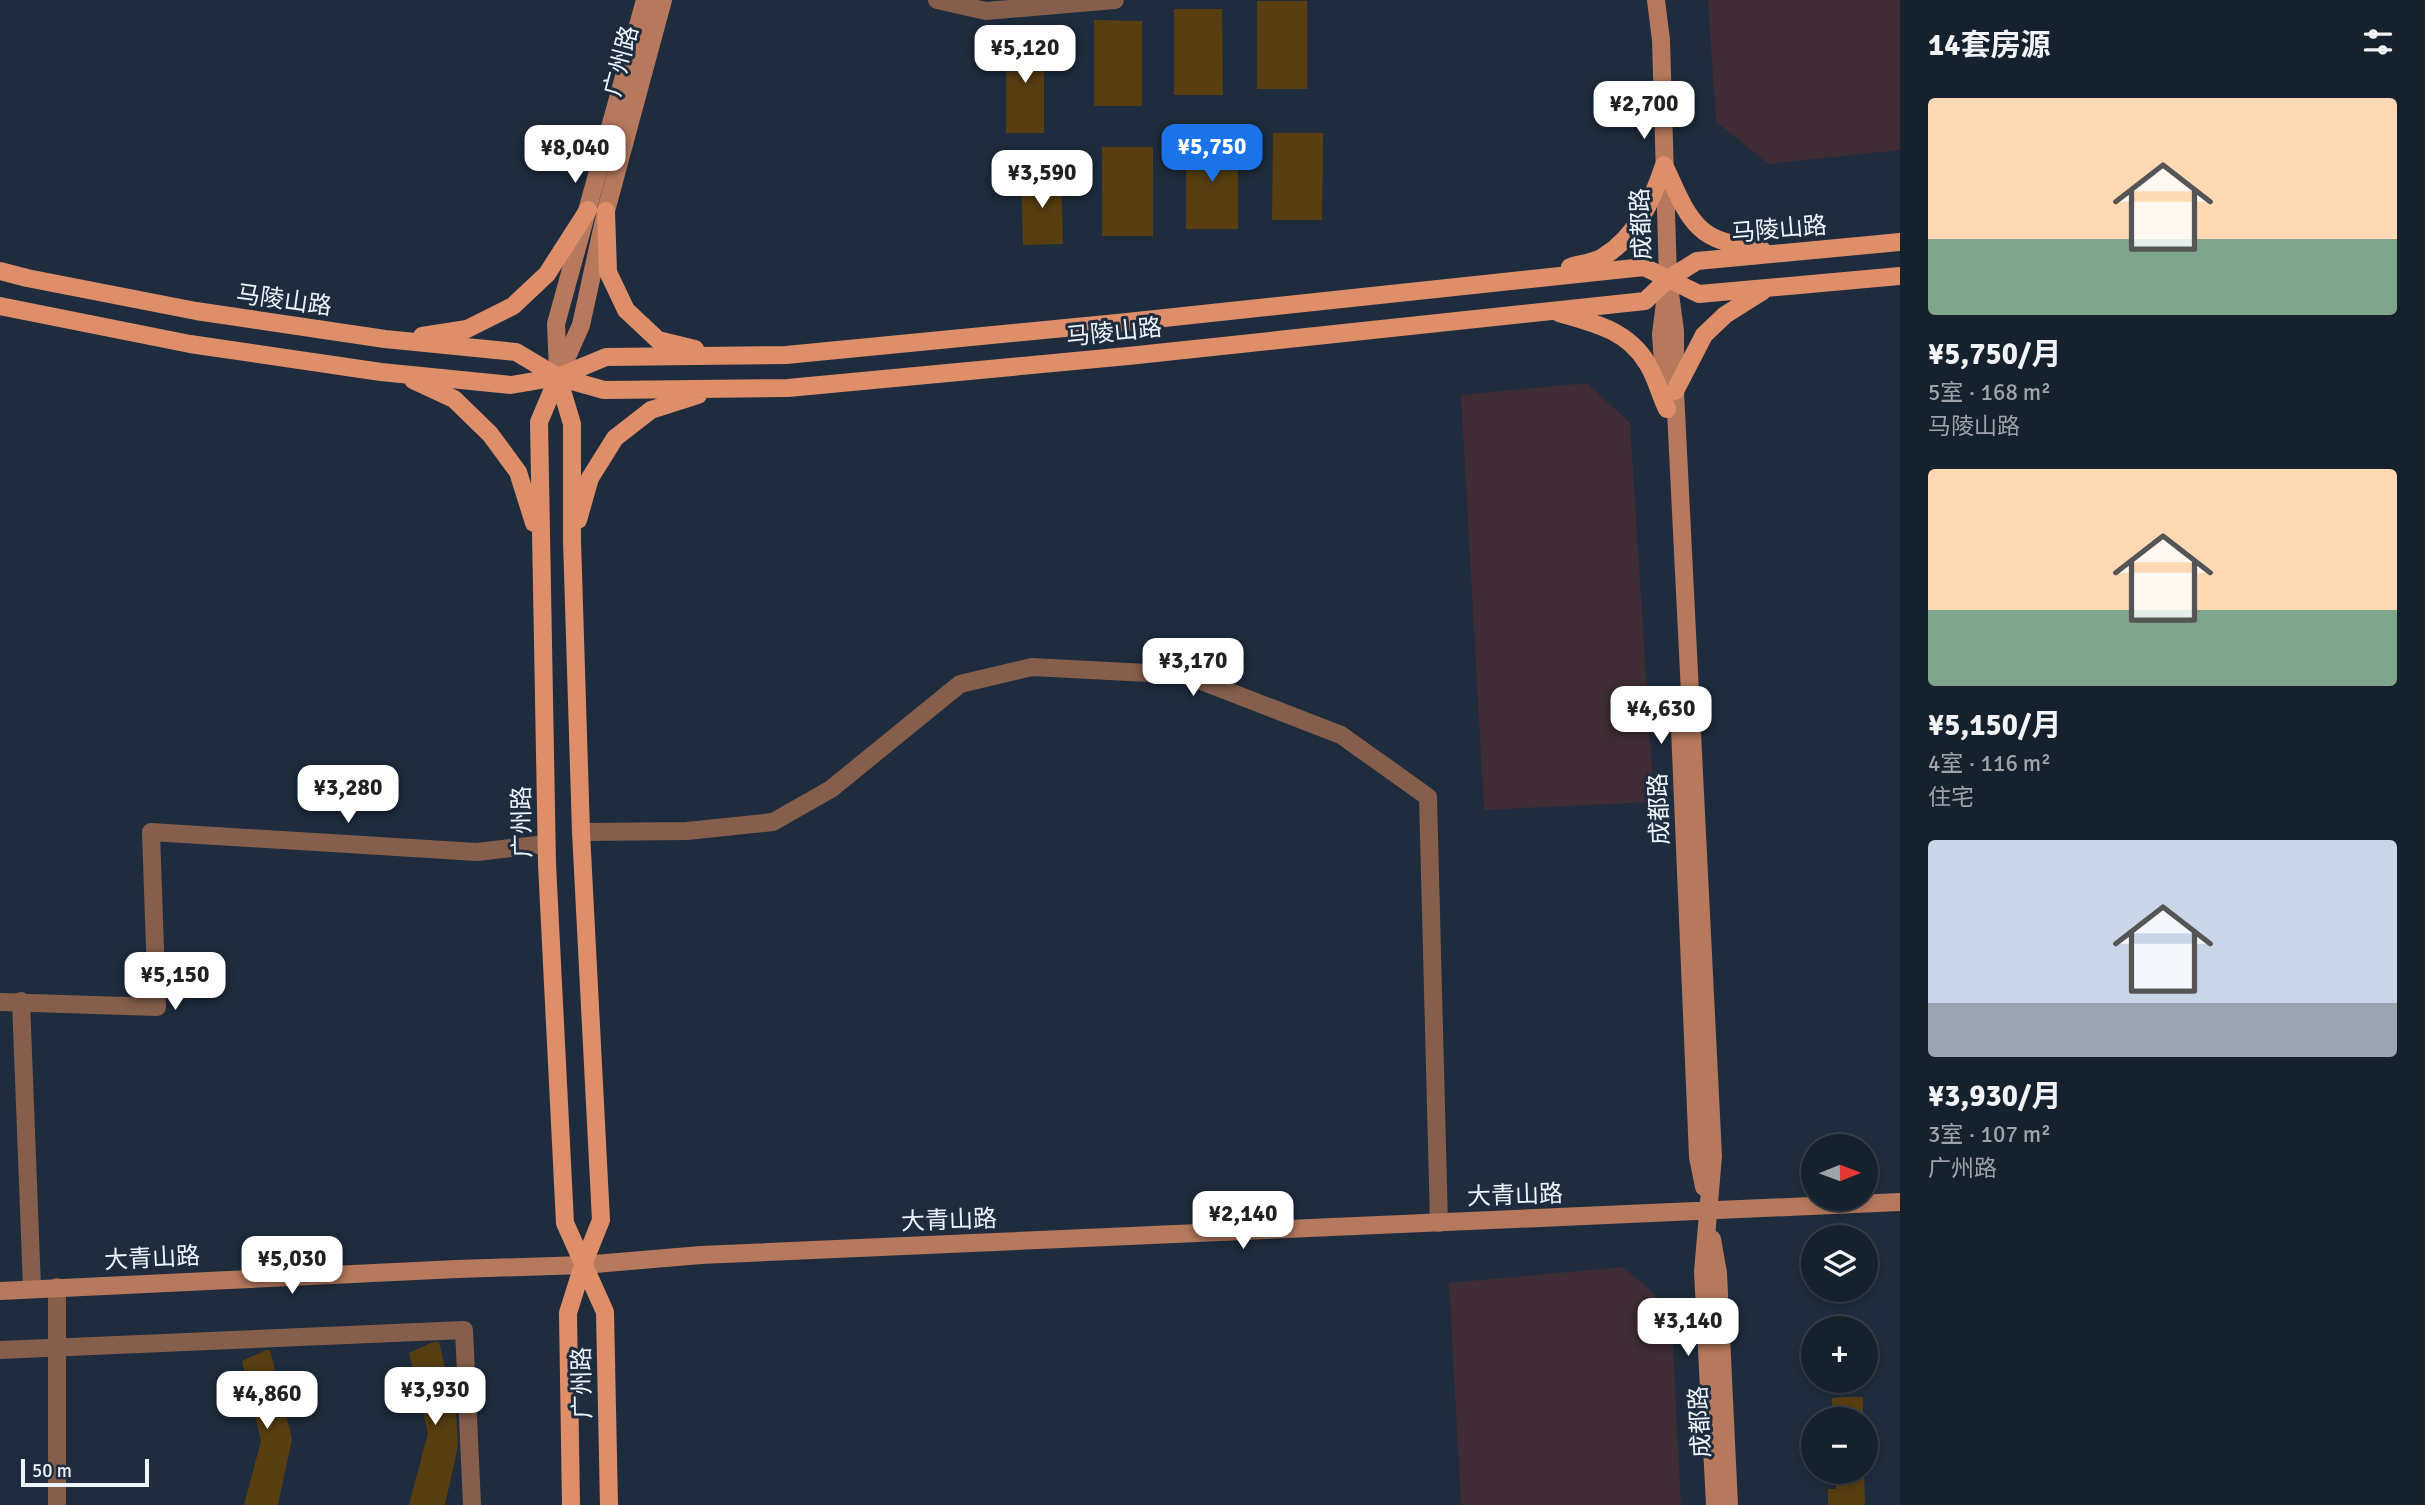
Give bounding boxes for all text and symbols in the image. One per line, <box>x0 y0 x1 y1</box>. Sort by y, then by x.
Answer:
street label: 广州路 <box>597 22 645 100</box>
icon: filters <box>2359 23 2397 61</box>
pin: ¥5,120 <box>968 25 1082 85</box>
text: 14套房源 <box>1928 27 2050 64</box>
text: ¥5,120 <box>991 33 1059 62</box>
pin: ¥2,700 <box>1587 82 1701 141</box>
text: ¥2,700 <box>1610 89 1678 118</box>
pin: ¥5,750 <box>1155 124 1269 184</box>
pin: ¥8,040 <box>518 125 632 185</box>
text: ¥5,750 <box>1178 132 1246 161</box>
text: ¥8,040 <box>541 133 609 162</box>
icon: home <box>2100 144 2226 270</box>
pin: ¥3,590 <box>985 150 1099 210</box>
text: ¥3,590 <box>1008 158 1076 187</box>
street label: 成都路 <box>1625 187 1657 261</box>
street label: 马陵山路 <box>1730 210 1828 248</box>
street label: 马陵山路 <box>234 278 334 322</box>
street label: 马陵山路 <box>1065 312 1163 352</box>
text: ¥5,750/月 <box>1928 336 2061 373</box>
text: 5室 · 168 m² <box>1928 378 2051 407</box>
text: 马陵山路 <box>1928 412 2020 441</box>
icon: home <box>2100 515 2226 641</box>
pin: ¥3,170 <box>1136 638 1250 698</box>
text: ¥3,170 <box>1159 646 1227 675</box>
pin: ¥4,630 <box>1604 686 1718 746</box>
text: ¥4,630 <box>1627 694 1695 723</box>
text: ¥5,150/月 <box>1928 707 2061 744</box>
text: 4室 · 116 m² <box>1928 749 2051 778</box>
pin: ¥3,280 <box>291 766 405 825</box>
street label: 成都路 <box>1643 772 1675 846</box>
text: ¥3,280 <box>314 773 382 802</box>
text: 住宅 <box>1928 783 1974 812</box>
street label: 广州路 <box>506 786 538 858</box>
icon: home <box>2100 886 2226 1012</box>
pin: ¥5,150 <box>118 953 232 1012</box>
text: ¥5,150 <box>141 960 209 989</box>
text: ¥3,930/月 <box>1928 1078 2061 1115</box>
text: 3室 · 107 m² <box>1928 1120 2051 1149</box>
north arrow <box>1801 1134 1878 1211</box>
map controls <box>1801 1134 1878 1484</box>
text: 广州路 <box>1928 1154 1997 1183</box>
street label: 大青山路 <box>1467 1178 1563 1212</box>
pin: ¥2,140 <box>1186 1192 1300 1251</box>
text: ¥2,140 <box>1209 1199 1277 1228</box>
street label: 大青山路 <box>901 1203 997 1237</box>
button: layers <box>1801 1225 1878 1302</box>
pin: ¥5,030 <box>235 1236 349 1296</box>
street label: 大青山路 <box>103 1241 201 1275</box>
text: ¥5,030 <box>258 1244 326 1273</box>
pin: ¥3,140 <box>1631 1298 1745 1358</box>
text: ¥3,140 <box>1654 1306 1722 1335</box>
button: + <box>1801 1316 1878 1393</box>
street label: 广州路 <box>566 1347 598 1419</box>
pin: ¥3,930 <box>378 1368 492 1427</box>
pin: ¥4,860 <box>210 1372 324 1431</box>
text: ¥3,930 <box>401 1375 469 1404</box>
text: ¥4,860 <box>233 1379 301 1408</box>
street label: 成都路 <box>1683 1385 1717 1459</box>
button: − <box>1801 1407 1878 1484</box>
scale bar <box>21 1456 149 1488</box>
text: 50 m <box>32 1459 72 1483</box>

